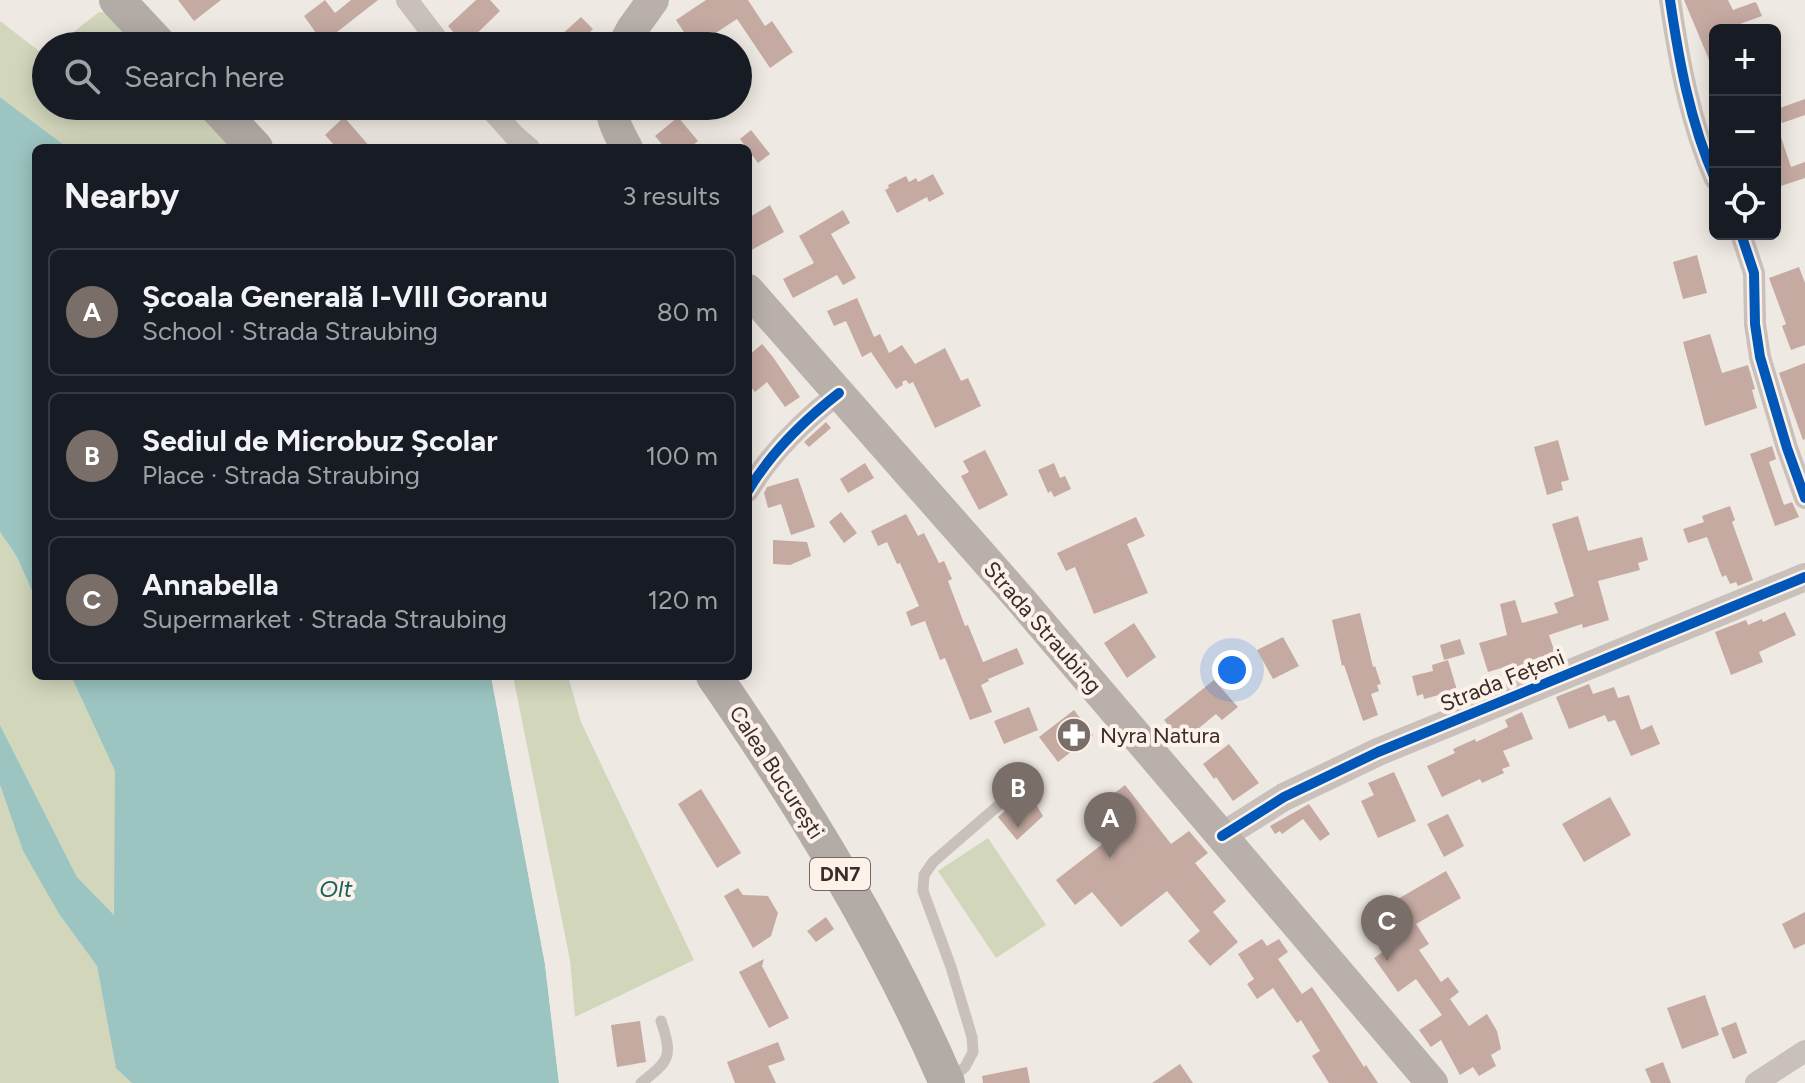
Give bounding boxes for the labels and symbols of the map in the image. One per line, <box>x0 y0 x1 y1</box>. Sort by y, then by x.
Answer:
street label: Strada Straubing <box>978 556 1107 699</box>
street label: Strada Fețeni <box>1436 643 1568 718</box>
your location <box>1212 650 1252 690</box>
street label: Calea București <box>723 700 830 844</box>
pharmacy icon: Nyra Natura <box>1055 716 1093 754</box>
place label: Nyra Natura <box>1100 722 1220 749</box>
pin: B <box>992 762 1044 828</box>
pin: A <box>1084 792 1136 858</box>
road number: DN7 <box>810 858 870 890</box>
water label: Olt <box>319 874 353 903</box>
pin: C <box>1361 895 1413 961</box>

